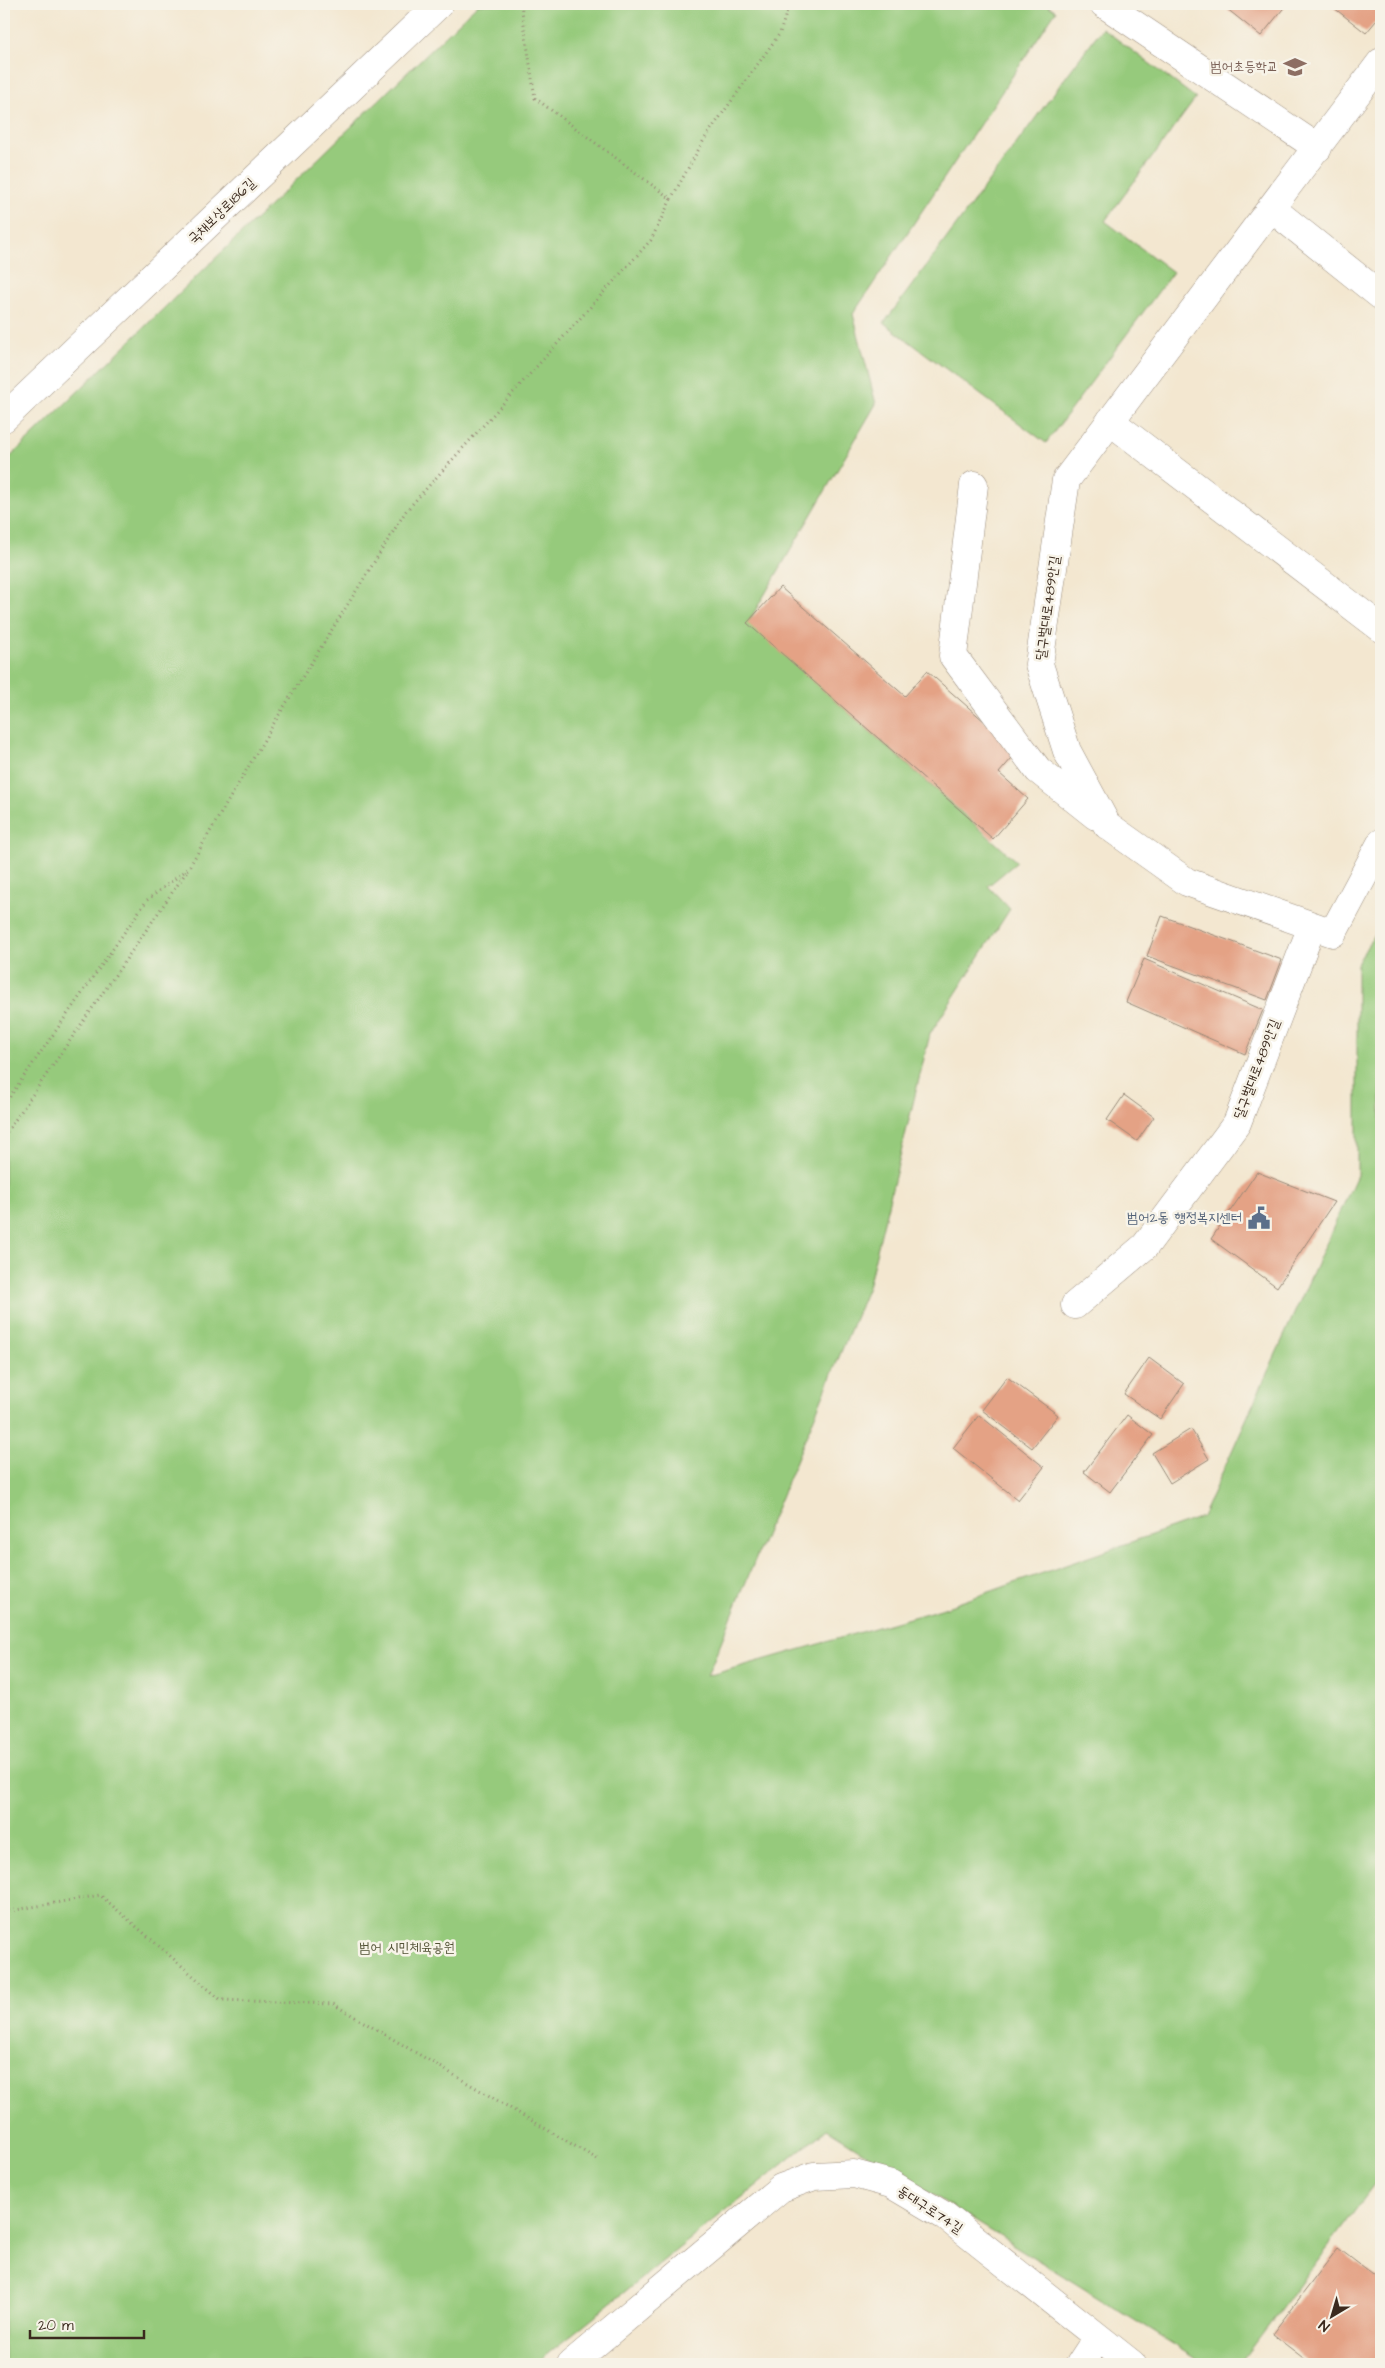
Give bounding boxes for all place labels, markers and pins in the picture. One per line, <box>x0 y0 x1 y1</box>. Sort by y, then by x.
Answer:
school or university icon: 범어초등학교 <box>1282 54 1308 80</box>
place label: 범어초등학교 <box>1210 57 1278 77</box>
public building icon: 범어2동 행정복지센터 <box>1246 1205 1272 1231</box>
place label: 범어2동 행정복지센터 <box>1127 1208 1242 1228</box>

